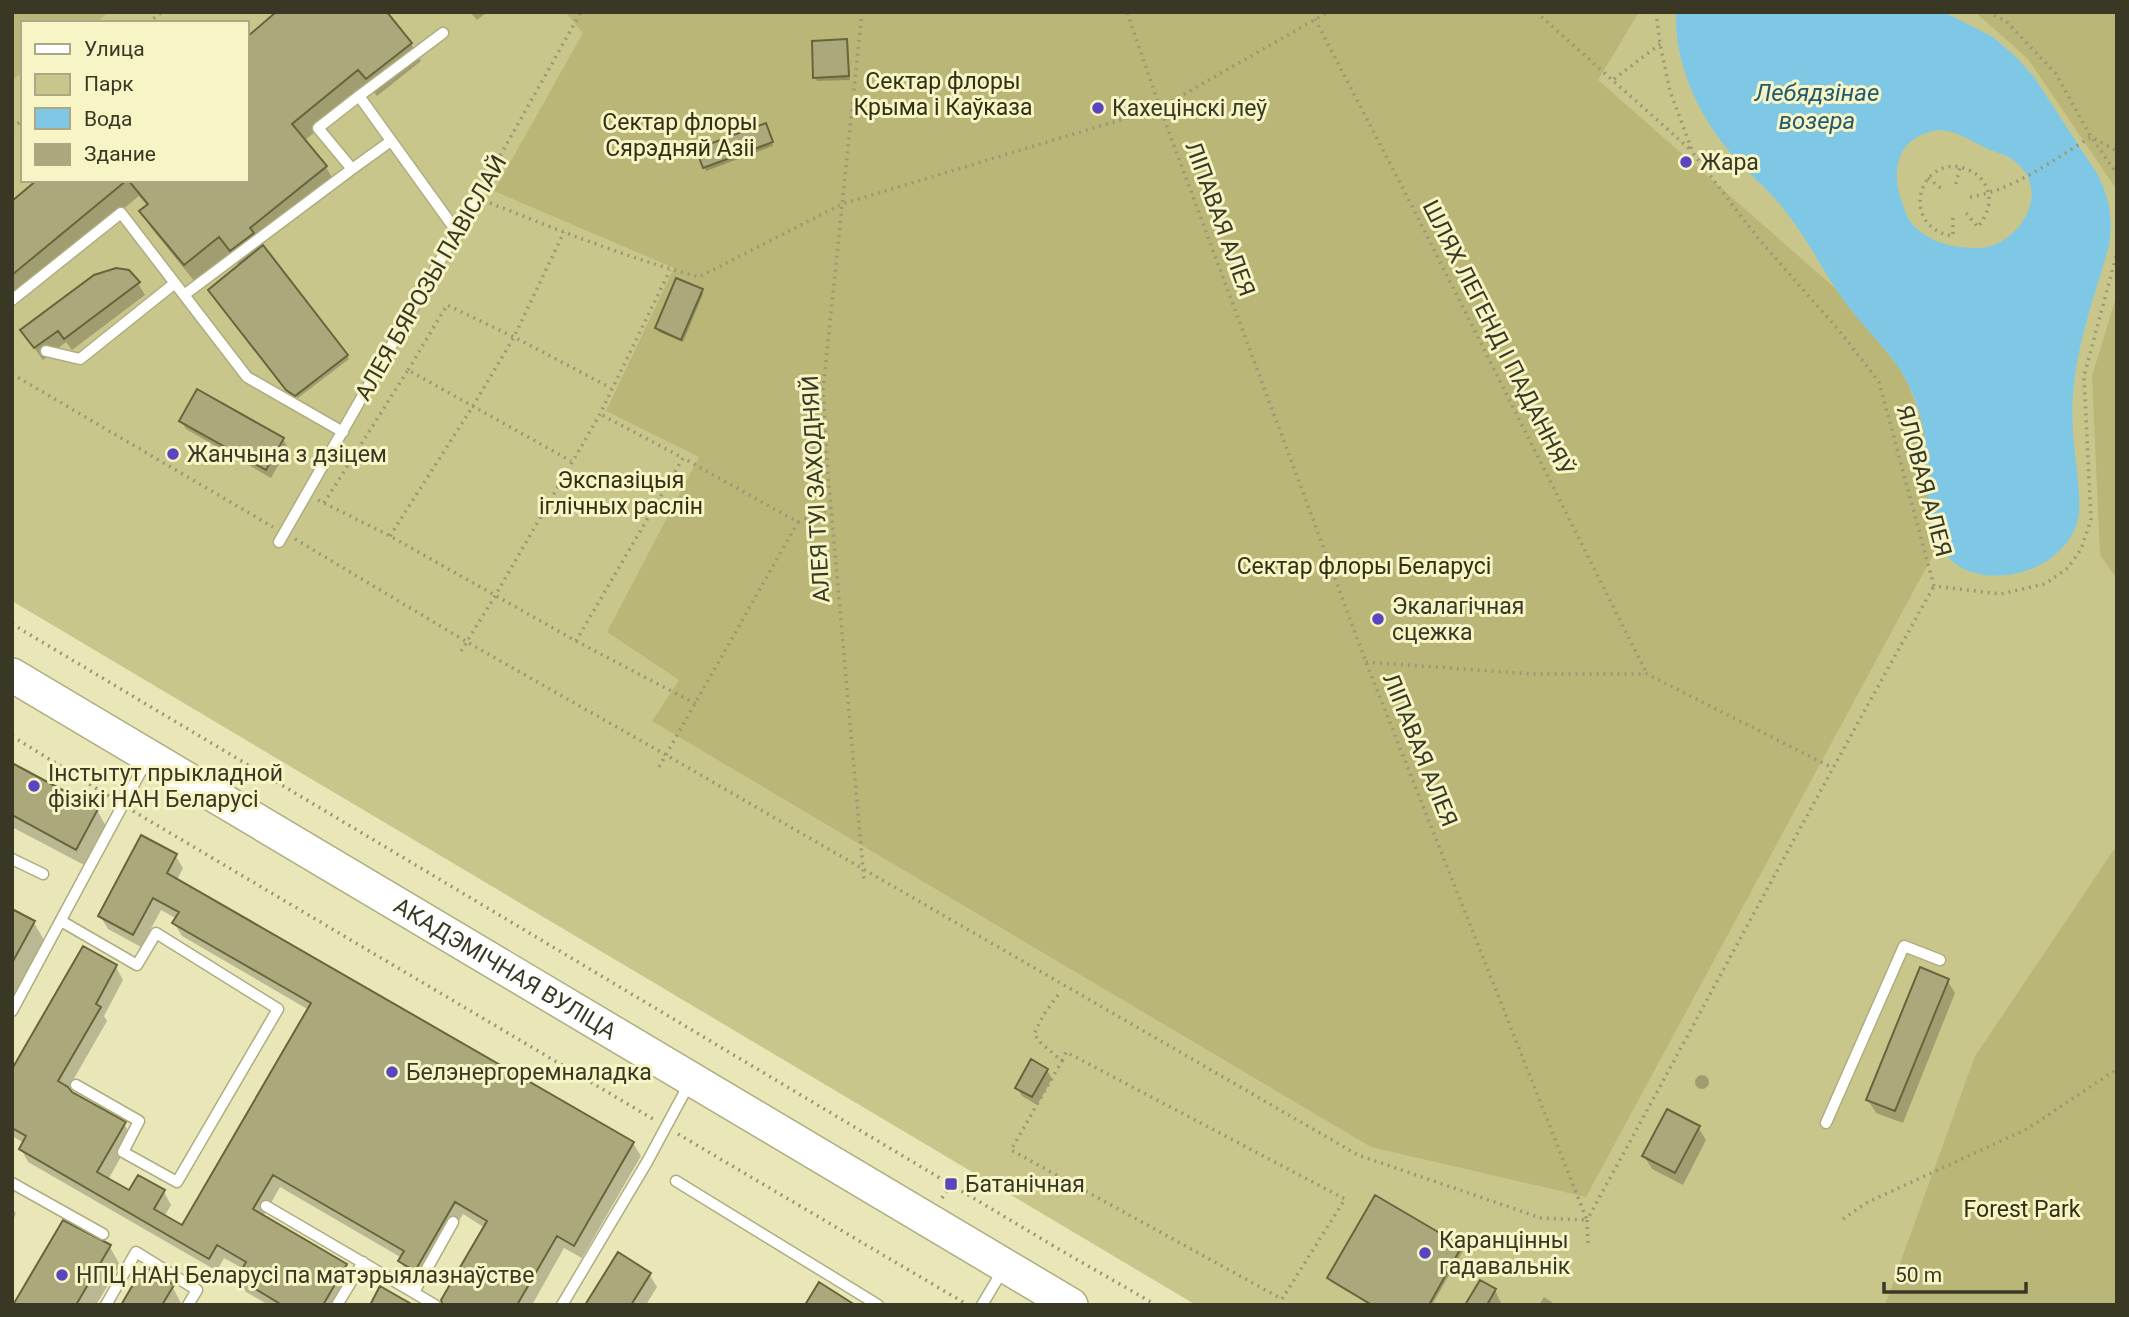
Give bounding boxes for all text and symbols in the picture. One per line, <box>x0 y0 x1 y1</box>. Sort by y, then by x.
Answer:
legend <box>21 21 248 182</box>
text: Улица <box>84 37 145 61</box>
park label: Сектар флоры Крыма і Каўказа <box>853 68 1033 121</box>
text: Парк <box>84 72 134 96</box>
water label: Лебядзінае возера <box>1754 79 1879 135</box>
place label: Кахецінскі леў <box>1112 95 1267 122</box>
marker: Кахецінскі леў <box>1090 100 1106 116</box>
text: Вода <box>84 107 132 131</box>
park label: Сектар флоры Сярэдняй Азіі <box>602 109 758 162</box>
street label: ЛІПАВАЯ АЛЕЯ <box>1179 138 1261 300</box>
text: Здание <box>84 142 156 166</box>
place label: Жара <box>1700 149 1759 176</box>
street label: АЛЕЯ БЯРОЗЫ ПАВІСЛАЙ <box>349 150 512 405</box>
marker: Жара <box>1678 154 1694 170</box>
street label: ШЛЯХ ЛЕГЕНД І ПАДАННЯЎ <box>1417 195 1580 480</box>
street label: АЛЕЯ ТУІ ЗАХОДНЯЙ <box>796 375 835 603</box>
street label: ЯЛОВАЯ АЛЕЯ <box>1891 402 1957 560</box>
place label: Жанчына з дзіцем <box>187 441 387 468</box>
marker: Жанчына з дзіцем <box>165 446 181 462</box>
park label: Экспазіцыя іглічных раслін <box>539 467 703 520</box>
park label: Сектар флоры Беларусі <box>1237 553 1491 580</box>
place label: Экалагічная сцежка <box>1392 593 1524 646</box>
marker: Экалагічная сцежка <box>1370 611 1386 627</box>
street label: ЛІПАВАЯ АЛЕЯ <box>1377 669 1463 831</box>
place label: Інстытут прыкладной фізікі НАН Беларусі <box>48 760 283 813</box>
marker: Інстытут прыкладной фізікі НАН Беларусі <box>26 778 42 794</box>
street label: АКАДЭМІЧНАЯ ВУЛІЦА <box>389 892 621 1045</box>
place label: Белэнергоремналадка <box>406 1059 652 1086</box>
marker: Белэнергоремналадка <box>384 1064 400 1080</box>
place label: Батанічная <box>965 1171 1085 1198</box>
marker: Батанічная <box>943 1176 959 1192</box>
park label: Forest Park <box>1964 1196 2081 1223</box>
place label: Каранцінны гадавальнік <box>1439 1227 1571 1280</box>
marker: Каранцінны гадавальнік <box>1417 1245 1433 1261</box>
scale bar <box>1884 1250 2026 1294</box>
place label: НПЦ НАН Беларусі па матэрыялазнаўстве <box>76 1262 534 1289</box>
text: 50 m <box>1895 1263 1942 1287</box>
marker: НПЦ НАН Беларусі па матэрыялазнаўстве <box>54 1267 70 1283</box>

